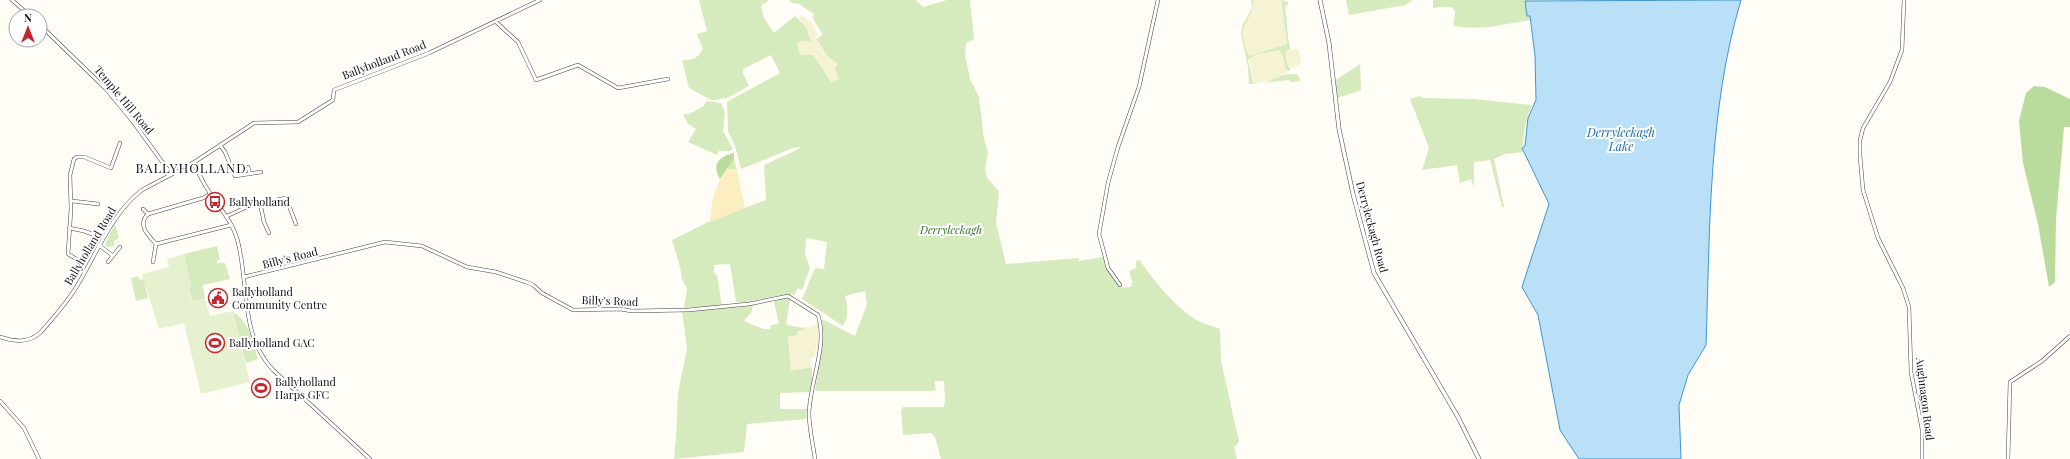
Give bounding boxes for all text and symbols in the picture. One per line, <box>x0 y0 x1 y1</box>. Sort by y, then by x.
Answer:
north arrow <box>8 8 48 48</box>
text: N <box>24 10 32 25</box>
street label: Ballyholland Road <box>340 36 429 82</box>
street label: Temple Hill Road <box>91 62 158 138</box>
water label: Derryleckagh Lake <box>1586 124 1655 154</box>
district label: BALLYHOLLAND <box>135 159 247 176</box>
street label: Derryleckagh Road <box>1353 180 1392 275</box>
bus stop icon: Ballyholland <box>204 191 226 213</box>
place label: Ballyholland <box>229 194 291 209</box>
street label: Ballyholland Road <box>60 203 119 288</box>
park label: Derryleckagh <box>919 222 982 237</box>
street label: Billy's Road <box>261 243 320 272</box>
place label: Ballyholland Community Centre <box>232 284 327 312</box>
public building icon: Ballyholland Community Centre <box>207 287 229 309</box>
street label: Billy's Road <box>581 292 639 309</box>
sports icon: Ballyholland GAC <box>204 332 226 354</box>
place label: Ballyholland GAC <box>229 335 315 350</box>
street label: Aughnagon Road <box>1913 356 1938 442</box>
place label: Ballyholland Harps GFC <box>275 374 337 402</box>
sports icon: Ballyholland Harps GFC <box>250 377 272 399</box>

